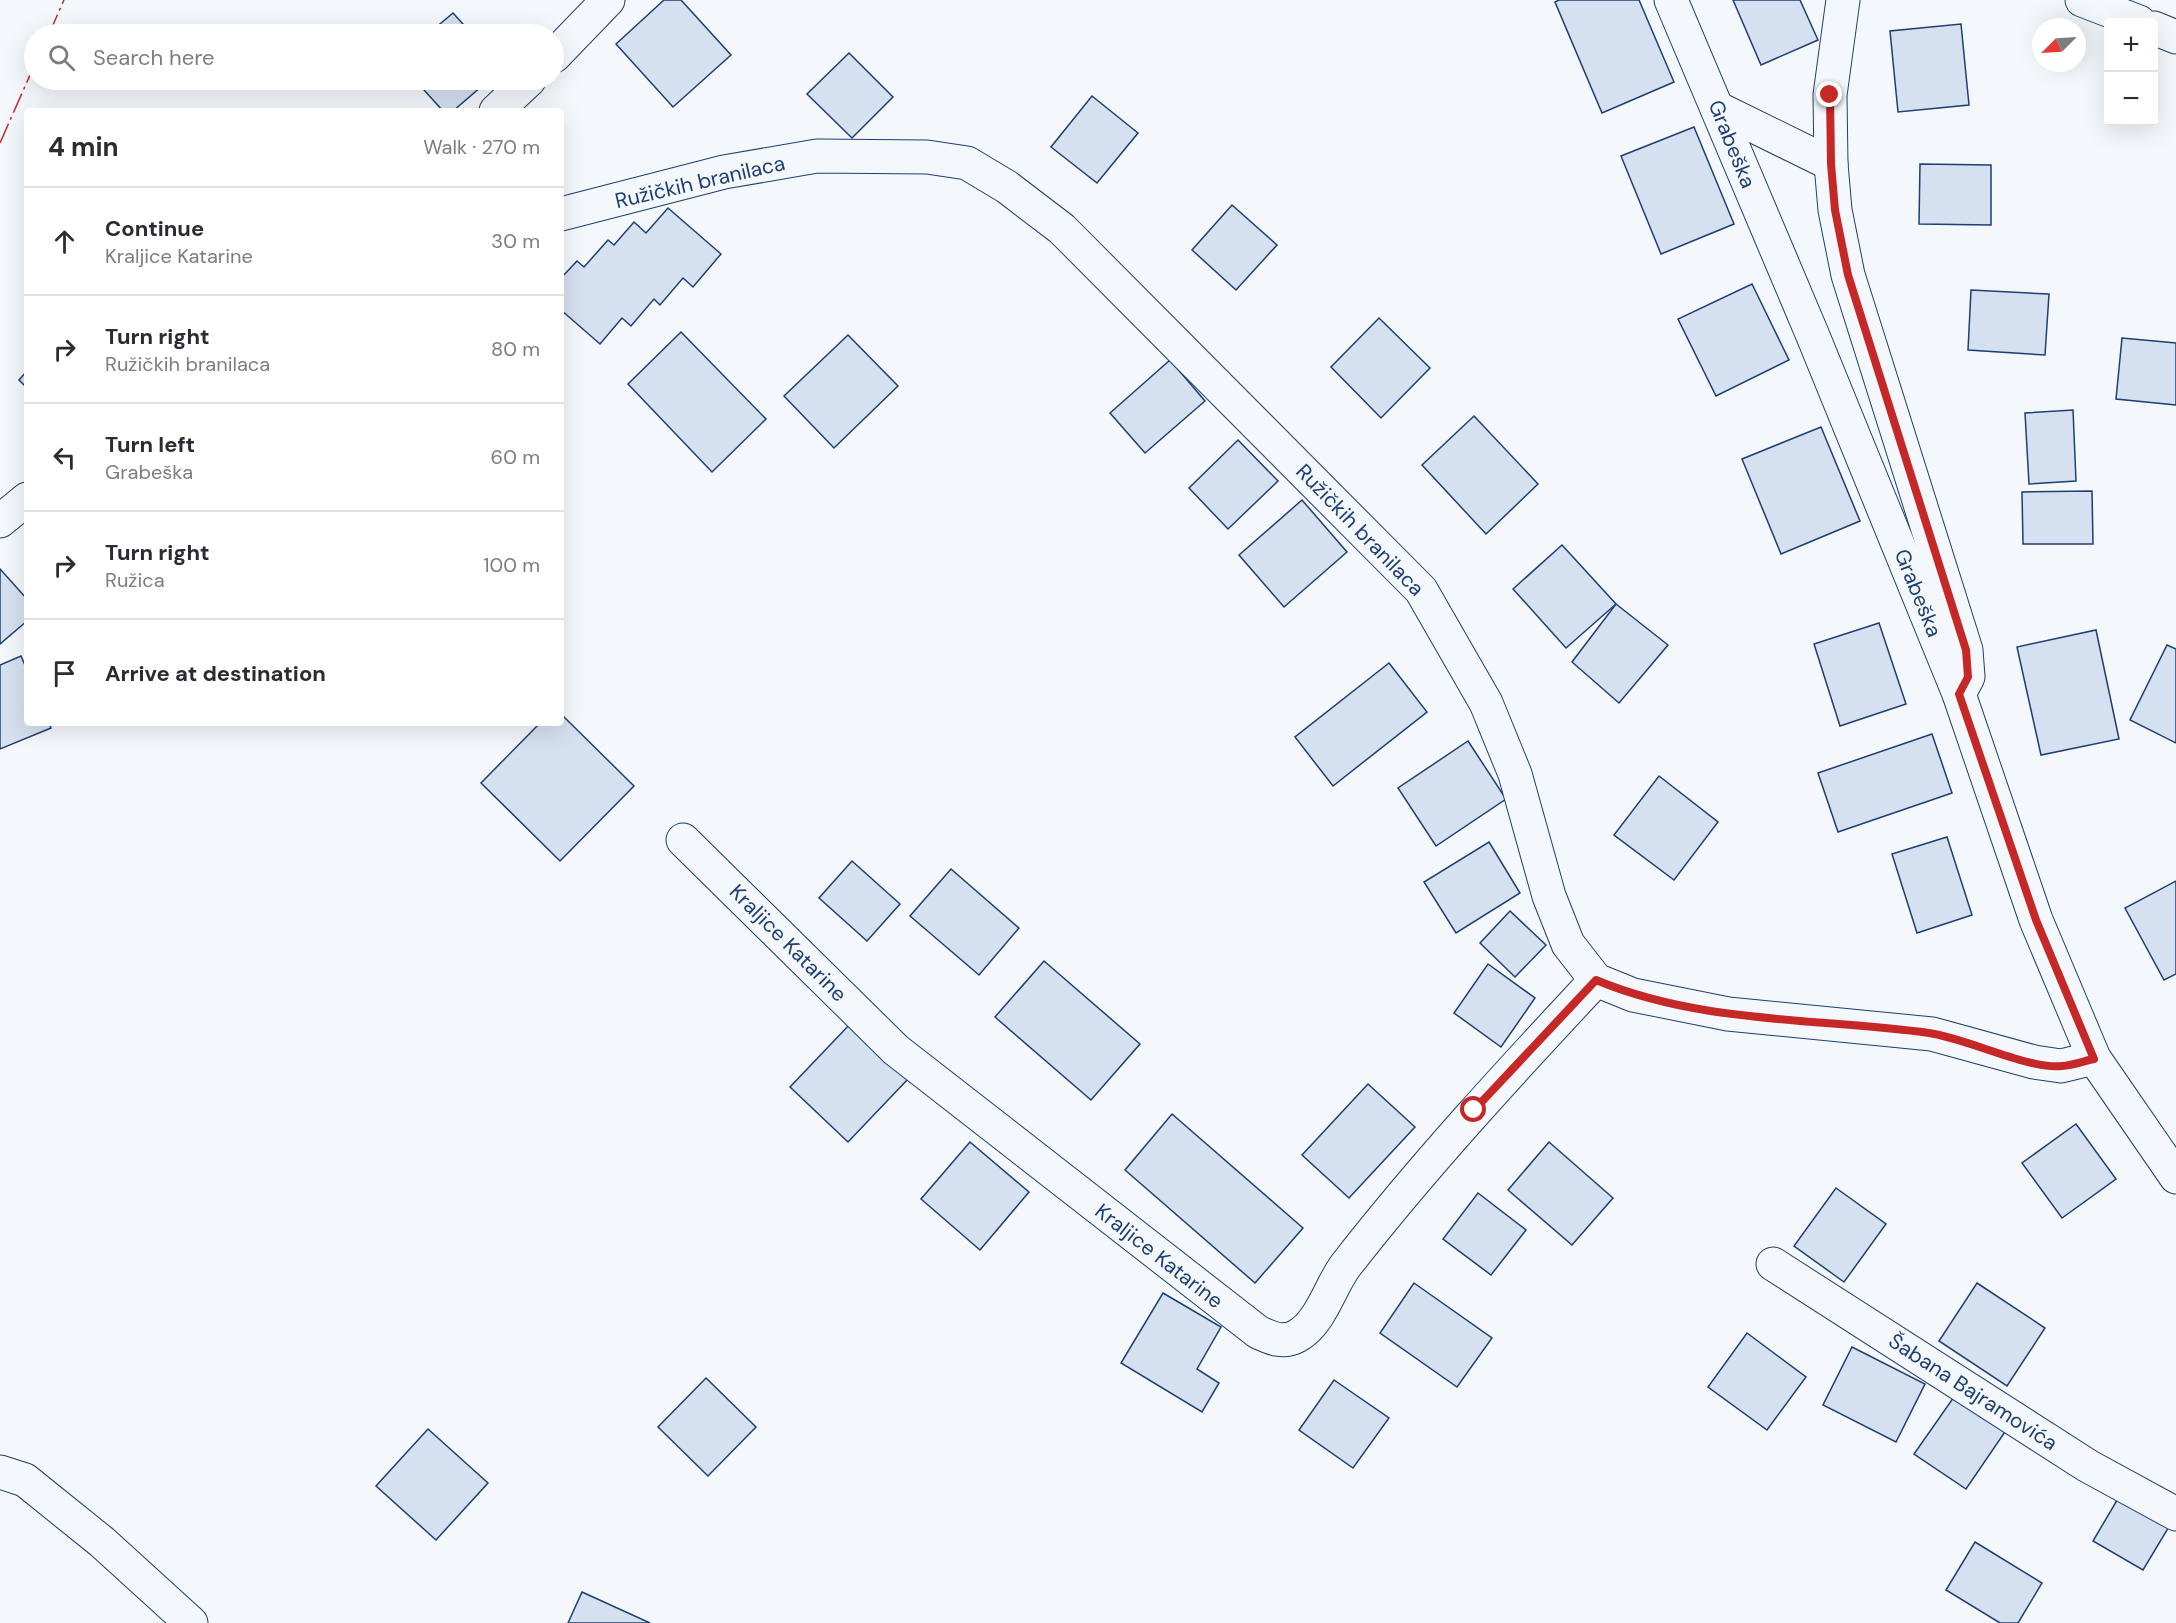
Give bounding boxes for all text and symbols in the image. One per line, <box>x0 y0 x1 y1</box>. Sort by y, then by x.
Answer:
north arrow <box>2032 18 2086 72</box>
map controls <box>2104 18 2158 126</box>
button: + <box>2104 18 2158 72</box>
search box <box>24 24 564 90</box>
icon: search <box>45 41 78 74</box>
text: Search here <box>93 43 214 72</box>
button: − <box>2104 72 2158 126</box>
route end <box>1816 81 1842 107</box>
street label: Grabeška <box>1702 96 1762 192</box>
text: 4 min <box>48 130 119 164</box>
text: Walk · 270 m <box>423 134 540 160</box>
street label: Ružičkih branilaca <box>612 149 788 215</box>
text: Continue <box>105 214 204 243</box>
icon: ahead <box>48 225 81 258</box>
text: 30 m <box>491 228 540 254</box>
text: Kraljice Katarine <box>105 243 253 269</box>
text: Turn right <box>105 322 210 351</box>
icon: right <box>48 333 81 366</box>
text: 80 m <box>491 336 540 362</box>
text: Ružičkih branilaca <box>105 351 270 377</box>
text: Turn left <box>105 430 195 459</box>
icon: left <box>48 441 81 474</box>
text: 60 m <box>491 444 540 470</box>
street label: Ružičkih branilaca <box>1290 458 1430 602</box>
text: Grabeška <box>105 459 193 485</box>
text: Turn right <box>105 538 210 567</box>
street label: Grabeška <box>1888 545 1948 641</box>
icon: right <box>48 549 81 582</box>
text: 100 m <box>483 552 540 578</box>
text: Ružica <box>105 567 165 593</box>
icon: arrive <box>48 657 81 690</box>
text: Arrive at destination <box>105 659 326 688</box>
street label: Kraljice Katarine <box>723 878 853 1008</box>
route start <box>1460 1096 1486 1122</box>
street label: Kraljice Katarine <box>1089 1197 1229 1315</box>
street label: Šabana Bajramovića <box>1883 1327 2063 1457</box>

